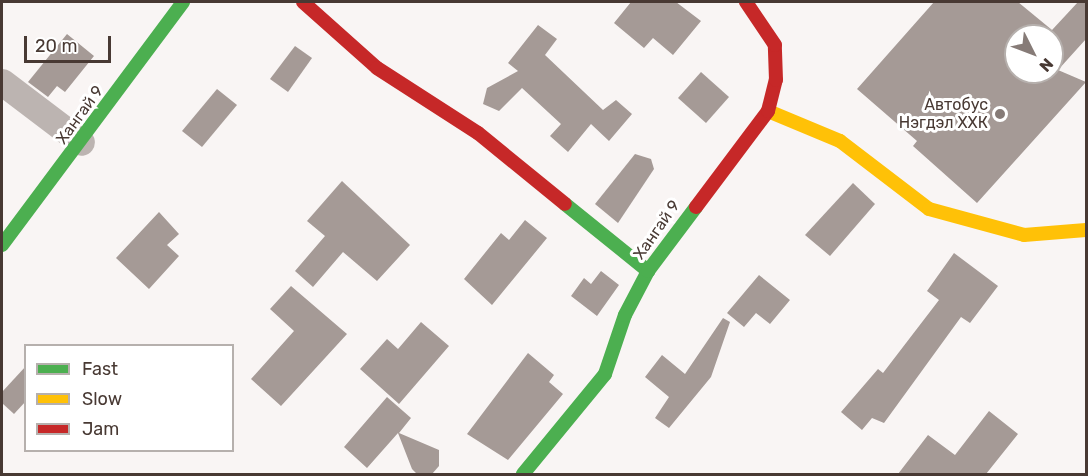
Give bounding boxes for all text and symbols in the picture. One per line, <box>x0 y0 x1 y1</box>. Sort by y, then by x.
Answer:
scale bar <box>27 24 114 62</box>
north arrow <box>1004 24 1064 84</box>
text: 20 m <box>35 35 77 57</box>
text: N <box>1035 54 1057 76</box>
street label: Хангай 9 <box>52 82 108 148</box>
place label: Автобус Нэгдэл ХХК <box>899 95 988 133</box>
marker: Автобус Нэгдэл ХХК <box>993 107 1007 121</box>
street label: Хангай 9 <box>630 197 684 263</box>
legend <box>24 344 234 452</box>
text: Fast <box>82 358 118 380</box>
text: Slow <box>82 388 122 410</box>
text: Jam <box>82 418 119 440</box>

